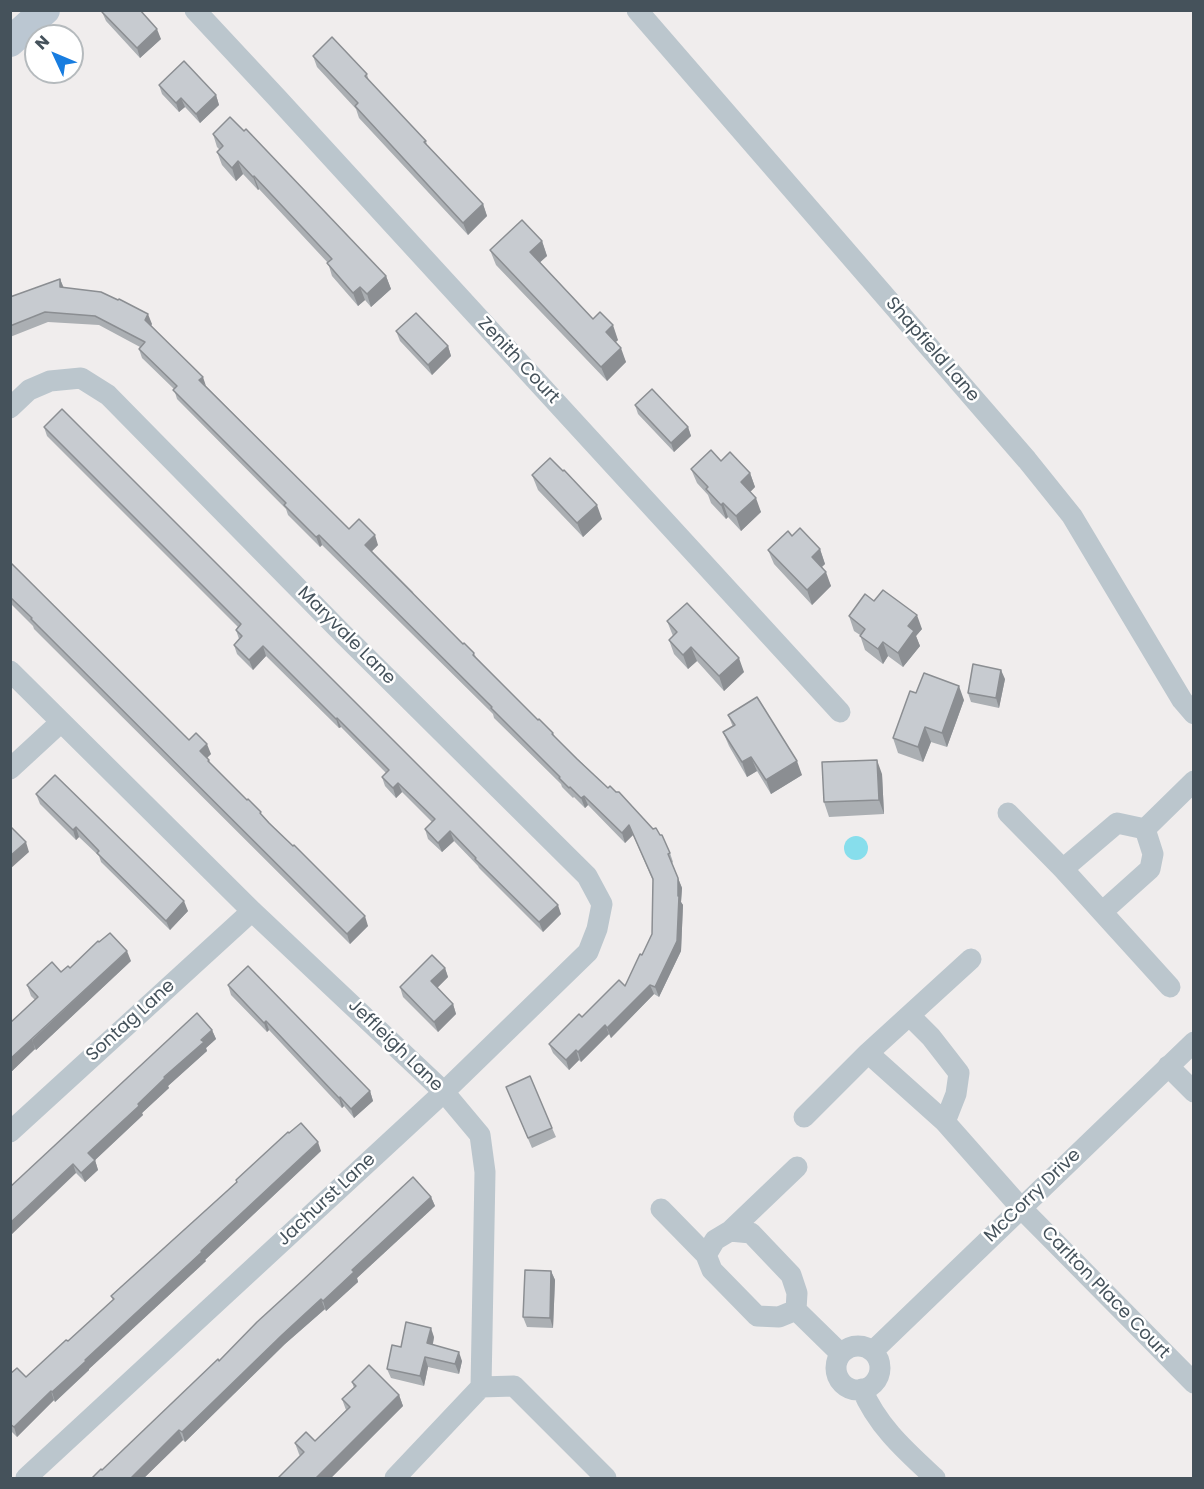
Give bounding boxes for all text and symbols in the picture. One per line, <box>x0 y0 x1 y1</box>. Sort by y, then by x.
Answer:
north arrow <box>24 24 84 84</box>
text: N <box>30 30 55 55</box>
street label: Shapfield Lane <box>881 293 983 407</box>
street label: Zenith Court <box>473 313 563 409</box>
street label: Maryvale Lane <box>292 582 400 690</box>
street label: Sontag Lane <box>82 976 180 1066</box>
street label: Jeffleigh Lane <box>343 995 447 1097</box>
street label: McCorry Drive <box>980 1145 1086 1247</box>
street label: Jachurst Lane <box>274 1149 380 1251</box>
street label: Carlton Place Court <box>1036 1222 1174 1364</box>

